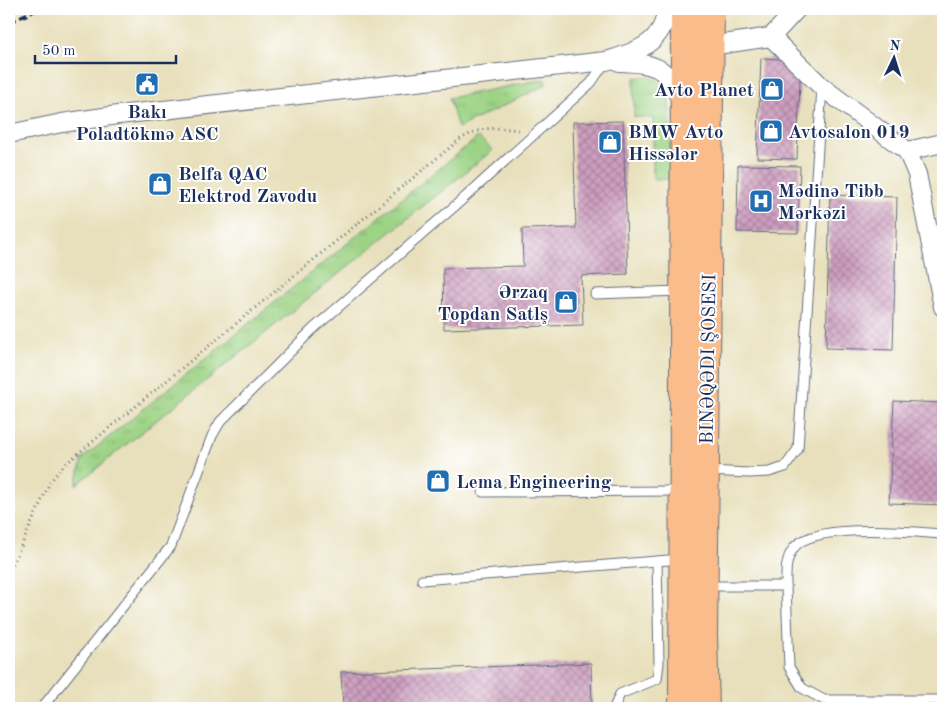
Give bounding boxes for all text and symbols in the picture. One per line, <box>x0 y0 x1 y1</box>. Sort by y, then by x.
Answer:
scale bar <box>35 32 176 64</box>
north arrow <box>870 32 920 82</box>
text: N <box>889 39 901 53</box>
text: 50 m <box>42 44 76 59</box>
public building icon: Bakı Poladtökmə ASC <box>134 71 160 97</box>
shop icon: Avto Planet <box>759 76 785 102</box>
place label: Avto Planet <box>654 82 754 101</box>
place label: Bakı Poladtökmə ASC <box>76 104 218 145</box>
shop icon: Avtosalon 019 <box>758 118 784 144</box>
place label: BMW Avto Hissələr <box>628 124 723 165</box>
place label: Avtosalon 019 <box>788 124 910 143</box>
shop icon: BMW Avto Hissələr <box>597 129 623 155</box>
place label: Belfa QAC Elektrod Zavodu <box>178 166 317 207</box>
shop icon: Belfa QAC Elektrod Zavodu <box>147 171 173 197</box>
place label: Mədinə Tibb Mərkəzi <box>778 183 884 224</box>
hospital icon: Mədinə Tibb Mərkəzi <box>748 188 774 214</box>
street label: BINƏQƏDI ŞOSESI <box>699 273 720 445</box>
place label: Ərzaq Topdan Satlş <box>438 284 548 325</box>
shop icon: Ərzaq Topdan Satlş <box>553 289 579 315</box>
shop icon: Lema Engineering <box>425 468 451 494</box>
place label: Lema Engineering <box>456 474 612 493</box>

